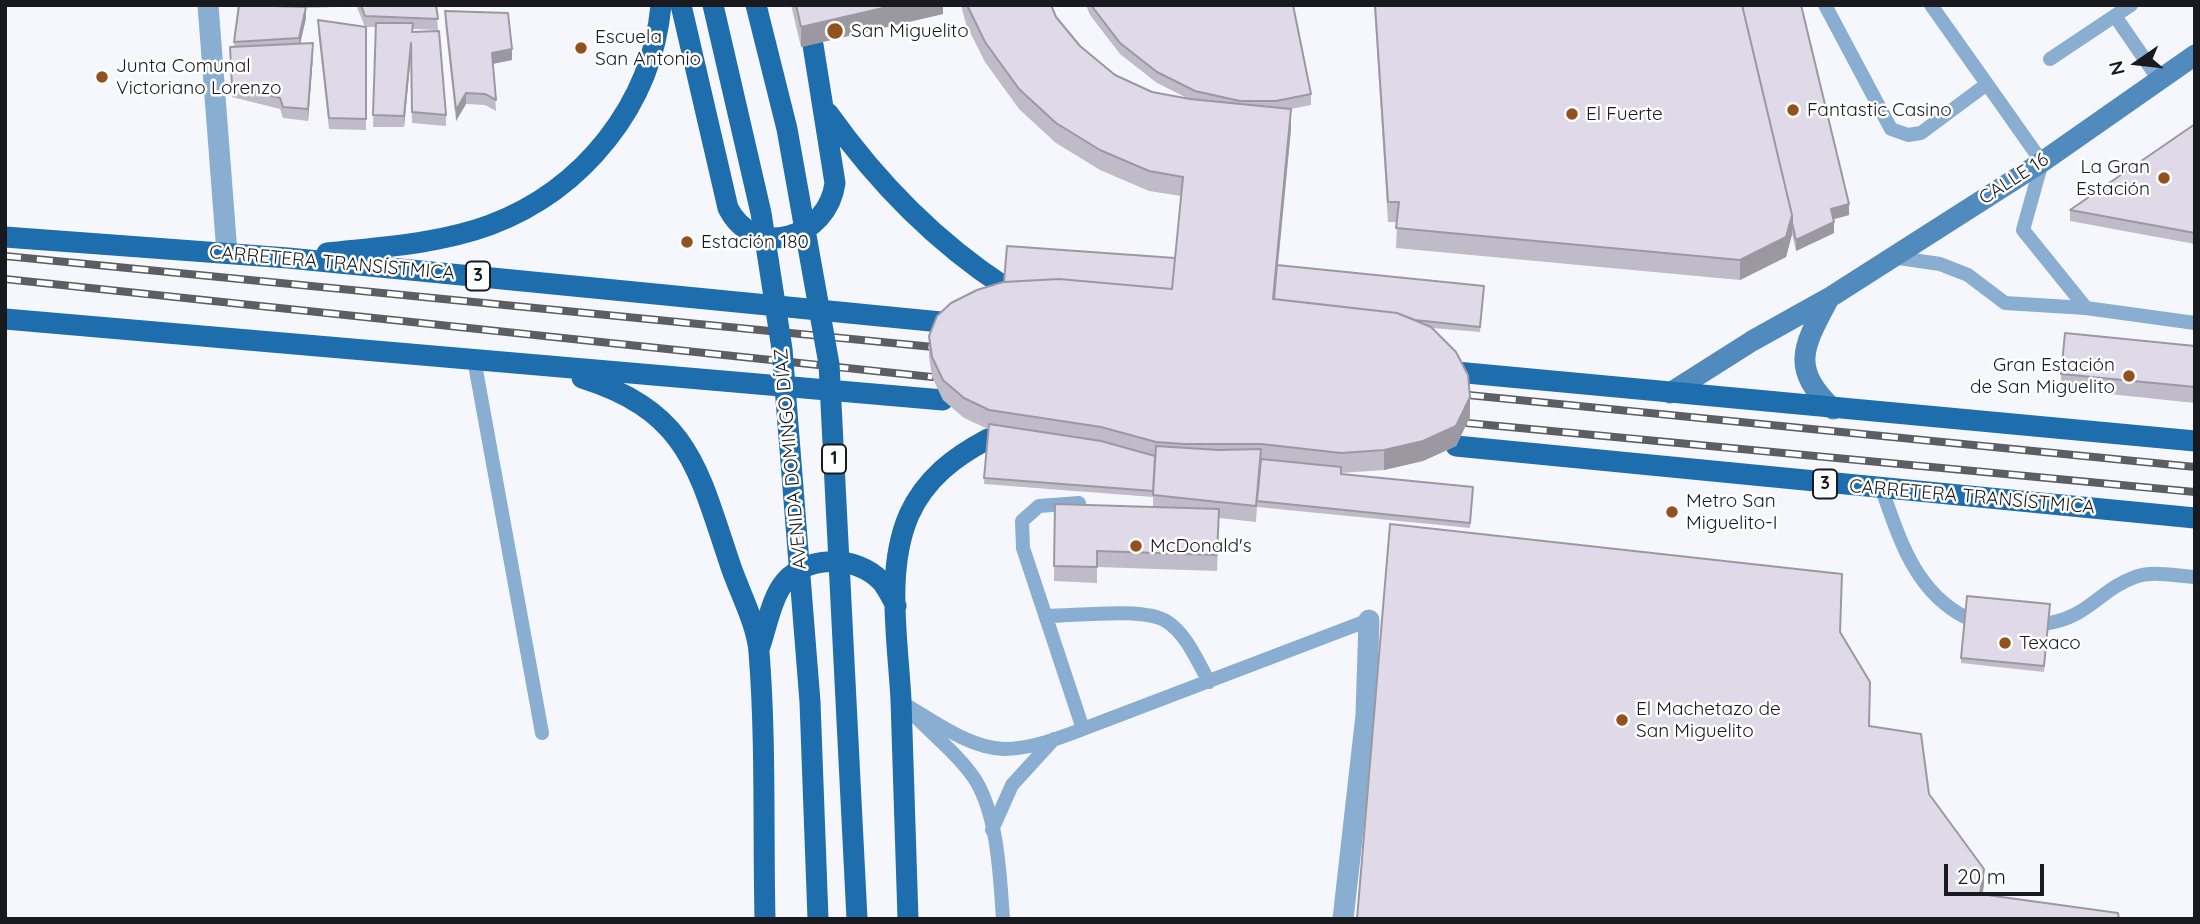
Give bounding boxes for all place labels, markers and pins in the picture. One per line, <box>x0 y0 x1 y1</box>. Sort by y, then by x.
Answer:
place label: San Miguelito <box>851 20 969 42</box>
marker: San Miguelito <box>825 21 845 41</box>
place label: Escuela San Antonio <box>595 26 701 70</box>
marker: Escuela San Antonio <box>573 40 589 56</box>
place label: Junta Comunal Victoriano Lorenzo <box>116 55 281 99</box>
marker: Junta Comunal Victoriano Lorenzo <box>94 69 110 85</box>
place label: Fantastic Casino <box>1807 99 1952 121</box>
marker: Fantastic Casino <box>1785 102 1801 118</box>
place label: El Fuerte <box>1586 103 1663 125</box>
marker: El Fuerte <box>1564 106 1580 122</box>
place label: La Gran Estación <box>2076 156 2150 200</box>
marker: La Gran Estación <box>2156 170 2172 186</box>
place label: Estación 180 <box>701 231 809 253</box>
marker: Estación 180 <box>679 234 695 250</box>
place label: Gran Estación de San Miguelito <box>1970 354 2115 398</box>
marker: Gran Estación de San Miguelito <box>2121 368 2137 384</box>
place label: Metro San Miguelito-I <box>1686 490 1777 534</box>
marker: Metro San Miguelito-I <box>1664 504 1680 520</box>
place label: McDonald's <box>1150 535 1252 557</box>
marker: McDonald's <box>1128 538 1144 554</box>
place label: Texaco <box>2019 632 2081 654</box>
marker: Texaco <box>1997 635 2013 651</box>
place label: El Machetazo de San Miguelito <box>1636 698 1781 742</box>
marker: El Machetazo de San Miguelito <box>1614 712 1630 728</box>

